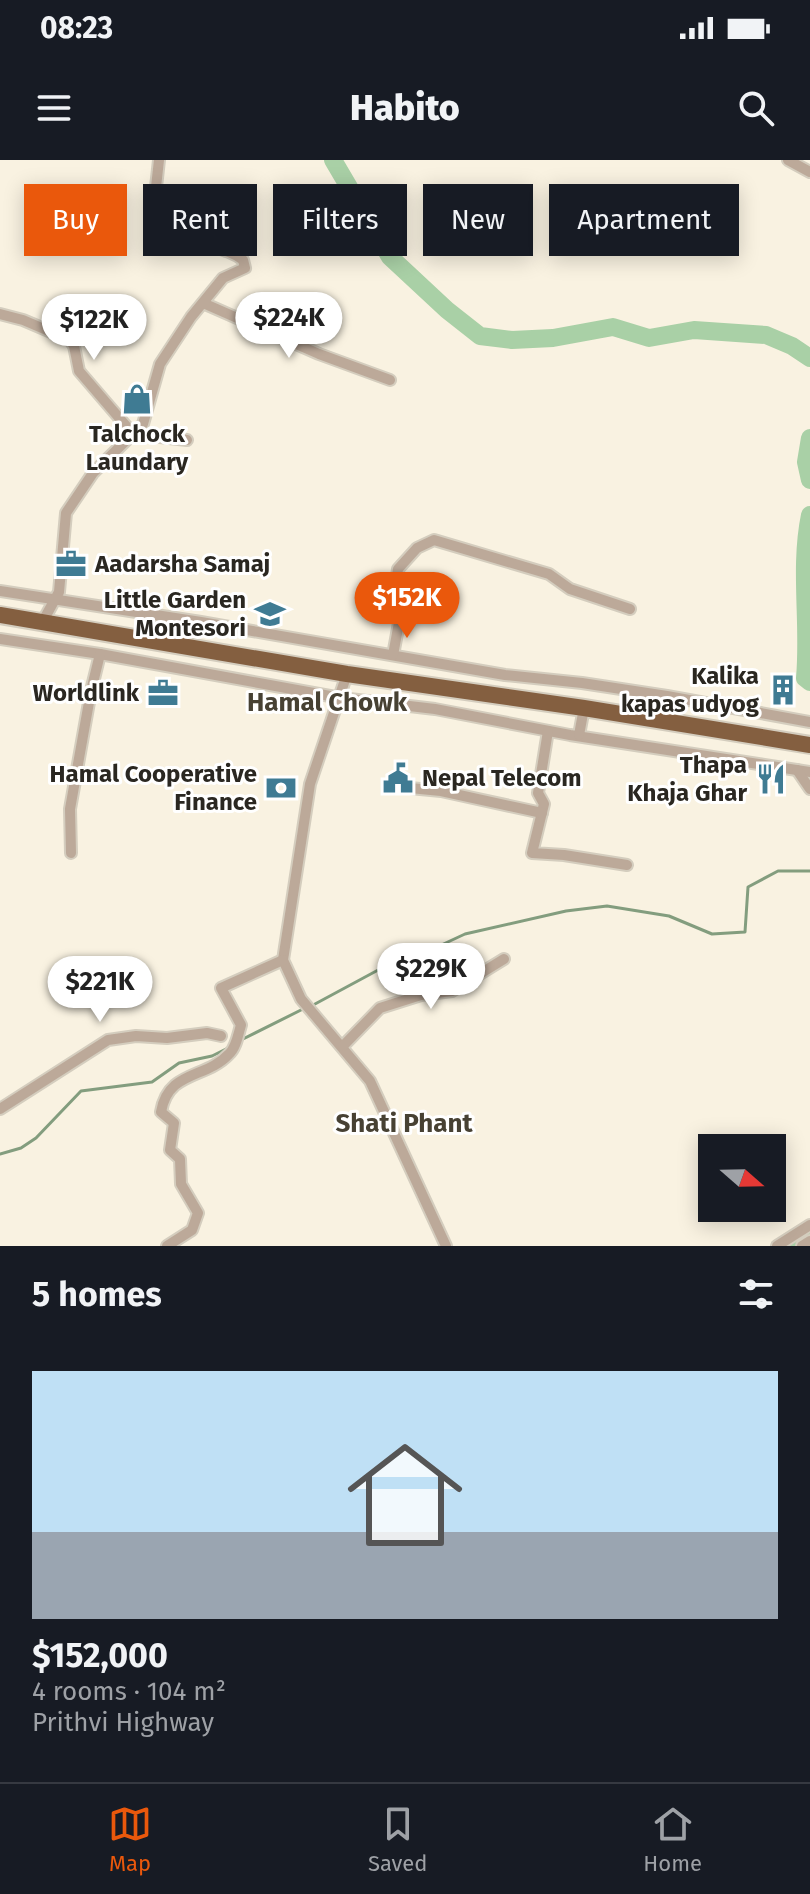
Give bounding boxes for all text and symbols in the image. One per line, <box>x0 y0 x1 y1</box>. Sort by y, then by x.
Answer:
text: 08:23 <box>40 10 113 46</box>
icon: menu <box>32 86 76 130</box>
text: Habito <box>350 86 460 130</box>
icon: search <box>734 86 778 130</box>
chip: Buy <box>24 184 127 256</box>
chip: Rent <box>143 184 257 256</box>
chip: Filters <box>273 184 407 256</box>
chip: New <box>423 184 533 256</box>
chip: Apartment <box>549 184 739 256</box>
pin: $224K <box>233 292 345 360</box>
pin: $122K <box>38 294 150 362</box>
text: $224K <box>253 302 325 333</box>
text: $122K <box>60 304 128 335</box>
shop icon: Talchock Laundary <box>120 382 154 416</box>
place label: Talchock Laundary <box>86 420 189 476</box>
office icon: Aadarsha Samaj <box>54 547 88 581</box>
place label: Aadarsha Samaj <box>94 550 270 578</box>
pin: $152K <box>351 572 463 640</box>
text: $152K <box>373 582 441 613</box>
place label: Little Garden Montesori <box>104 586 246 642</box>
school or university icon: Little Garden Montesori <box>253 597 287 631</box>
place label: Kalika kapas udyog <box>621 662 760 718</box>
building icon: Kalika kapas udyog <box>766 673 800 707</box>
office icon: Worldlink <box>146 676 180 710</box>
place label: Worldlink <box>33 679 140 707</box>
district label: Hamal Chowk <box>247 687 408 718</box>
place label: Thapa Khaja Ghar <box>627 751 747 807</box>
place label: Hamal Cooperative Finance <box>50 760 257 816</box>
public building icon: Nepal Telecom <box>381 761 415 795</box>
restaurant icon: Thapa Khaja Ghar <box>754 762 788 796</box>
place label: Nepal Telecom <box>422 764 581 792</box>
bank icon: Hamal Cooperative Finance <box>264 771 298 805</box>
pin: $229K <box>375 943 487 1011</box>
text: $229K <box>395 953 467 984</box>
pin: $221K <box>44 956 156 1024</box>
text: $221K <box>66 966 134 997</box>
district label: Shati Phant <box>335 1108 473 1139</box>
north arrow <box>698 1134 786 1222</box>
map controls <box>698 1134 786 1222</box>
icon: filters <box>734 1272 778 1316</box>
text: 5 homes <box>32 1274 162 1315</box>
icon: home <box>333 1423 477 1567</box>
text: $152,000 <box>32 1635 168 1676</box>
text: 4 rooms · 104 m² <box>32 1676 226 1707</box>
text: Prithvi Highway <box>32 1707 214 1738</box>
tab: Map <box>108 1802 152 1877</box>
tab: Saved <box>368 1802 427 1877</box>
tab: Home <box>643 1802 702 1877</box>

